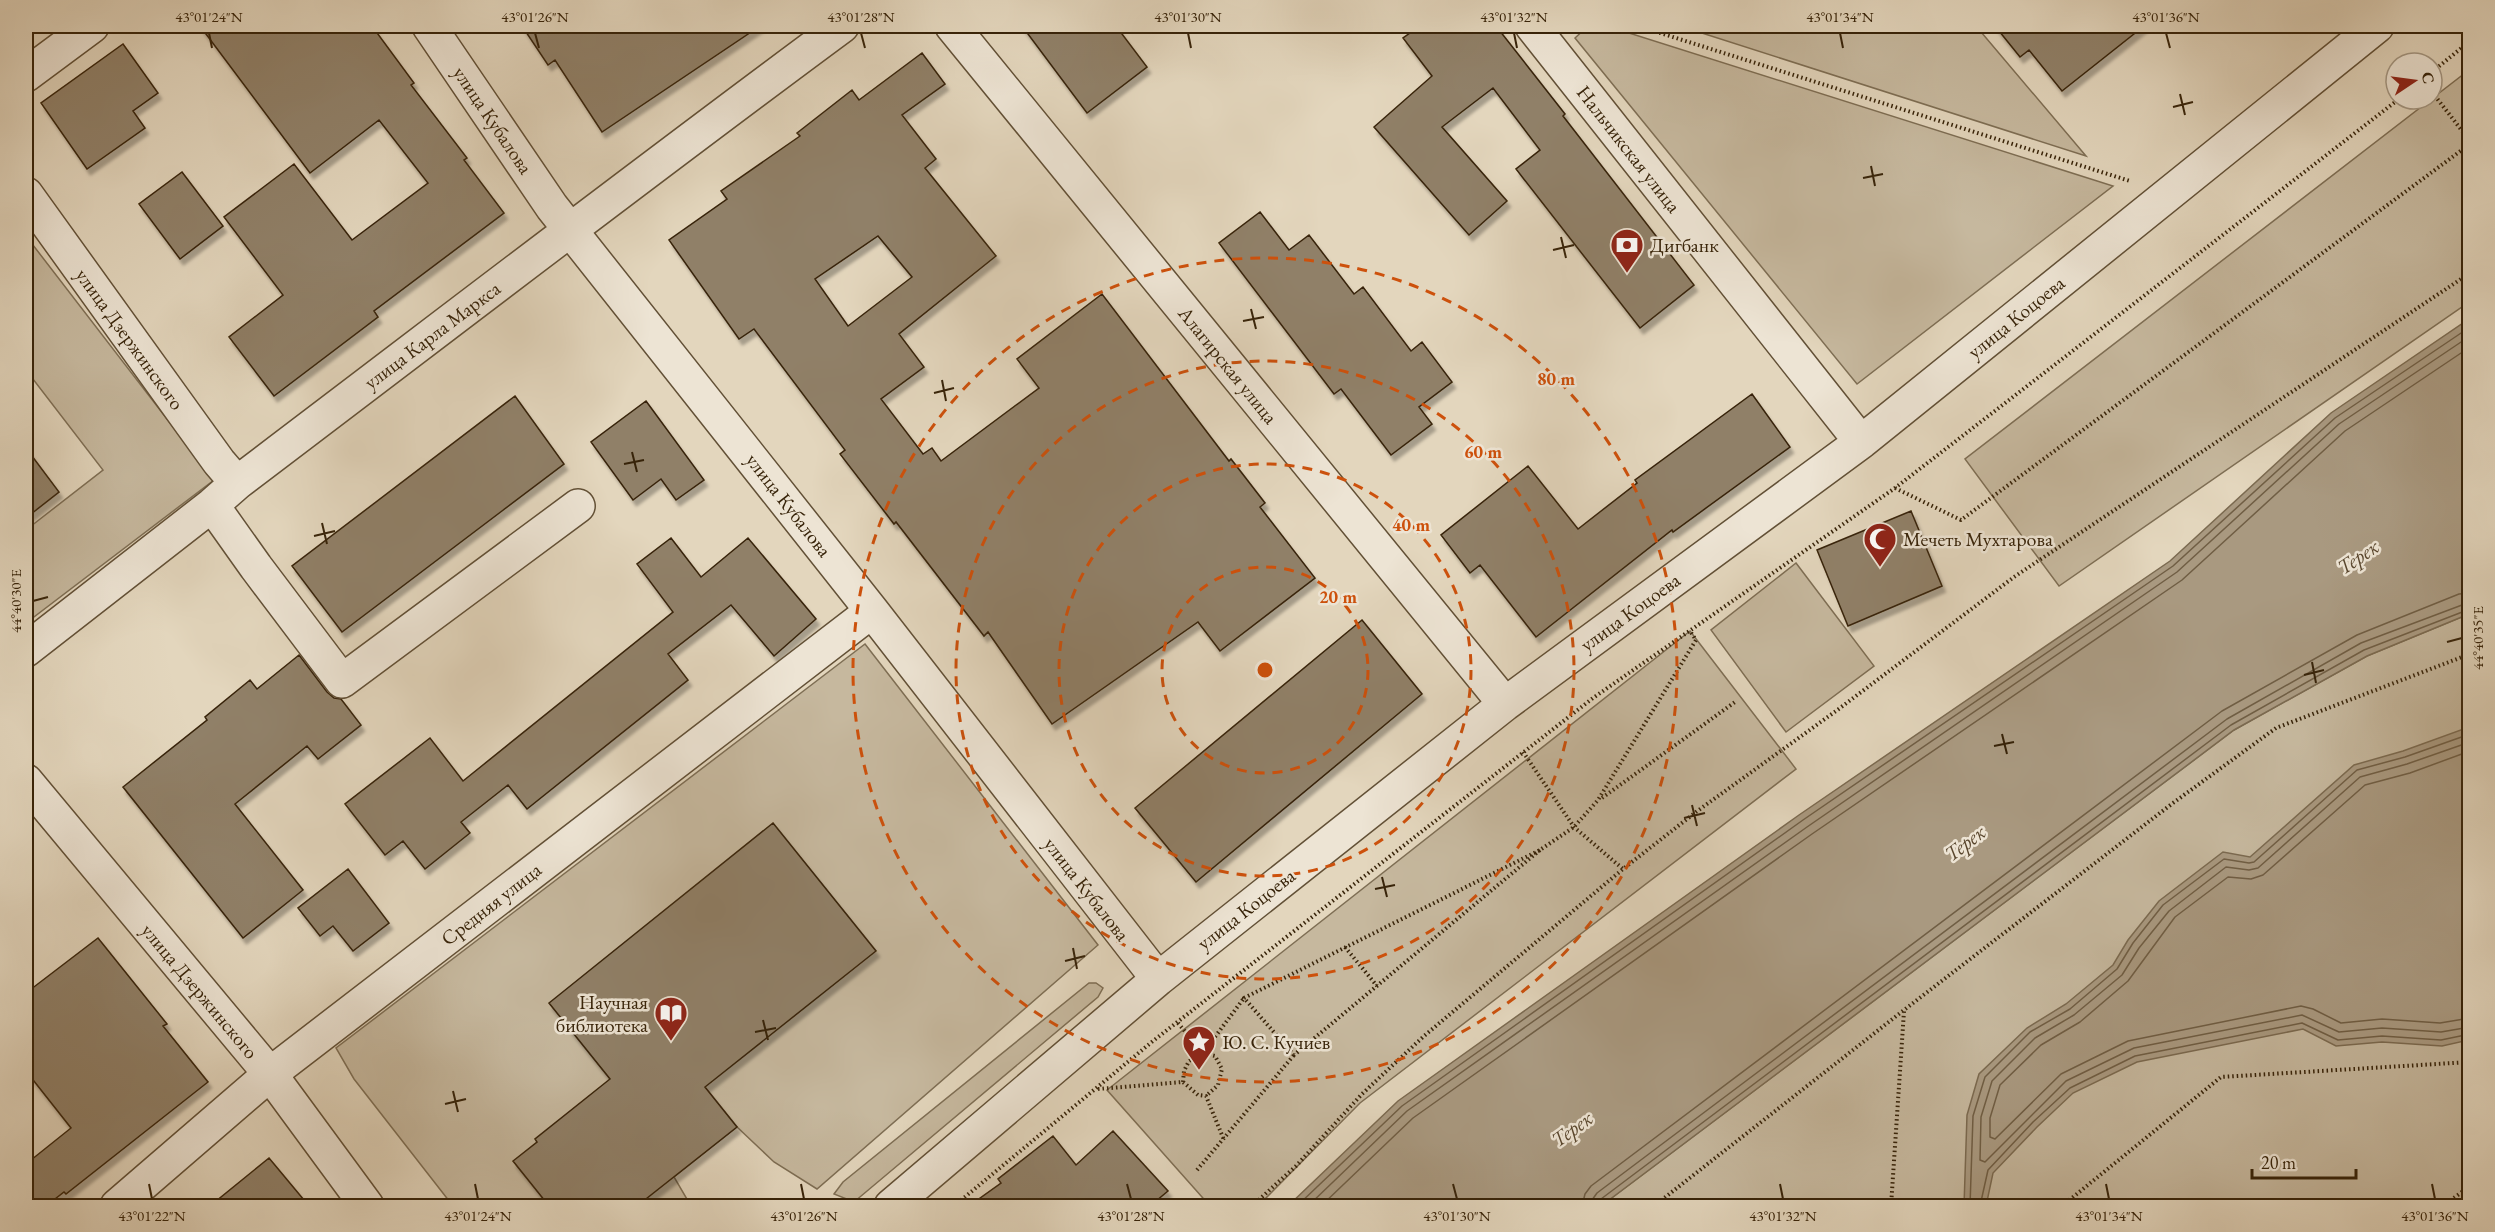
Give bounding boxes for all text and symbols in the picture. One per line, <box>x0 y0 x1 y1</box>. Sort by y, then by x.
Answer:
text: 43°01'24"N <box>175 7 243 26</box>
text: 43°01'26"N <box>501 7 569 26</box>
text: 43°01'28"N <box>827 7 895 26</box>
text: 43°01'30"N <box>1154 7 1222 26</box>
text: 43°01'32"N <box>1480 7 1548 26</box>
text: 43°01'34"N <box>1806 7 1874 26</box>
text: 43°01'36"N <box>2132 7 2200 26</box>
north arrow <box>2384 51 2444 111</box>
street label: улица Кубалова <box>447 61 539 179</box>
text: С <box>2417 70 2440 86</box>
street label: Нальчикская улица <box>1571 80 1687 218</box>
bank icon: Дигбанк <box>1609 227 1645 274</box>
place label: Дигбанк <box>1650 232 1719 258</box>
street label: улица Дзержинского <box>70 263 190 415</box>
street label: улица Коцоева <box>1962 270 2070 364</box>
street label: улица Карла Маркса <box>359 275 505 395</box>
street label: Алагирская улица <box>1172 300 1283 429</box>
text: 80 m <box>1537 367 1575 390</box>
text: 60 m <box>1464 440 1502 463</box>
street label: улица Кубалова <box>740 448 838 562</box>
text: 40 m <box>1392 513 1430 536</box>
mosque icon: Мечеть Мухтарова <box>1862 521 1898 568</box>
place label: Мечеть Мухтарова <box>1903 526 2053 552</box>
water label: Терек <box>2331 532 2385 580</box>
street label: улица Коцоева <box>1575 567 1685 657</box>
text: 44°40'30"E <box>6 568 25 633</box>
text: 20 m <box>1319 585 1357 608</box>
text: 44°40'35"E <box>2468 605 2487 670</box>
centre of rings <box>1255 660 1275 680</box>
water label: Терек <box>1939 818 1992 867</box>
street label: улица Кубалова <box>1038 832 1136 946</box>
street label: Средняя улица <box>436 857 546 951</box>
street label: улица Коцоева <box>1192 862 1300 956</box>
street label: улица Дзержинского <box>136 918 264 1064</box>
place label: Научная библиотека <box>556 989 648 1038</box>
library icon: Научная библиотека <box>653 995 689 1042</box>
place icon: Ю. С. Кучиев <box>1181 1024 1217 1071</box>
place label: Ю. С. Кучиев <box>1222 1029 1330 1055</box>
water label: Терек <box>1546 1104 1599 1153</box>
scale bar <box>2252 1142 2356 1180</box>
text: 20 m <box>2261 1151 2296 1174</box>
text: 43°01'22"N <box>118 1206 186 1225</box>
text: 43°01'24"N <box>444 1206 512 1225</box>
text: 43°01'26"N <box>770 1206 838 1225</box>
text: 43°01'28"N <box>1097 1206 1165 1225</box>
text: 43°01'30"N <box>1423 1206 1491 1225</box>
text: 43°01'32"N <box>1749 1206 1817 1225</box>
text: 43°01'34"N <box>2075 1206 2143 1225</box>
text: 43°01'36"N <box>2401 1206 2469 1225</box>

